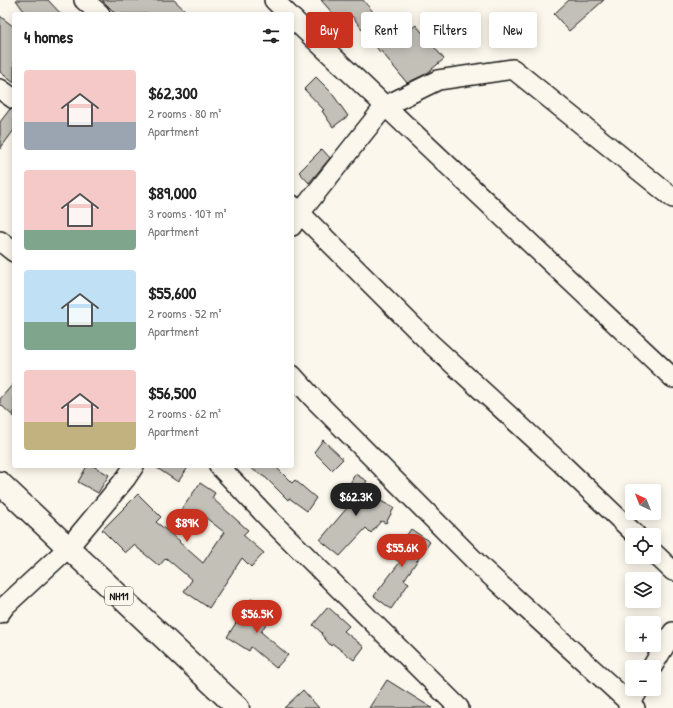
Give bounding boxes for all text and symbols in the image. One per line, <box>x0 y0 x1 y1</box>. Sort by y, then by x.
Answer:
chip: Buy <box>306 12 353 48</box>
chip: Rent <box>361 12 412 48</box>
chip: Filters <box>420 12 481 48</box>
chip: New <box>489 12 537 48</box>
text: 4 homes <box>24 25 73 48</box>
icon: filters <box>260 25 282 47</box>
text: $62,300 <box>148 81 198 104</box>
icon: home <box>56 86 104 134</box>
text: 2 rooms · 80 m² <box>148 104 221 122</box>
text: Apartment <box>148 122 199 140</box>
text: $89,000 <box>148 181 197 204</box>
icon: home <box>56 186 104 234</box>
text: 3 rooms · 107 m² <box>148 204 227 222</box>
text: Apartment <box>148 222 199 240</box>
text: $55,600 <box>148 281 196 304</box>
icon: home <box>56 286 104 334</box>
text: 2 rooms · 52 m² <box>148 304 221 322</box>
text: Apartment <box>148 322 199 340</box>
text: $56,500 <box>148 381 196 404</box>
icon: home <box>56 386 104 434</box>
text: 2 rooms · 62 m² <box>148 404 221 422</box>
text: Apartment <box>148 422 199 440</box>
pin: $62.3K <box>323 483 389 517</box>
north arrow <box>625 484 661 520</box>
map controls <box>625 484 661 696</box>
text: $62.3K <box>339 487 373 505</box>
pin: $89K <box>163 509 211 543</box>
text: $89K <box>175 513 199 531</box>
button: locate <box>625 528 661 564</box>
pin: $55.6K <box>369 534 435 568</box>
text: $55.6K <box>386 538 418 556</box>
button: layers <box>625 572 661 608</box>
road number: NH11 <box>105 587 133 605</box>
pin: $56.5K <box>224 600 290 634</box>
text: $56.5K <box>241 604 273 622</box>
button: + <box>625 616 661 652</box>
button: − <box>625 660 661 696</box>

